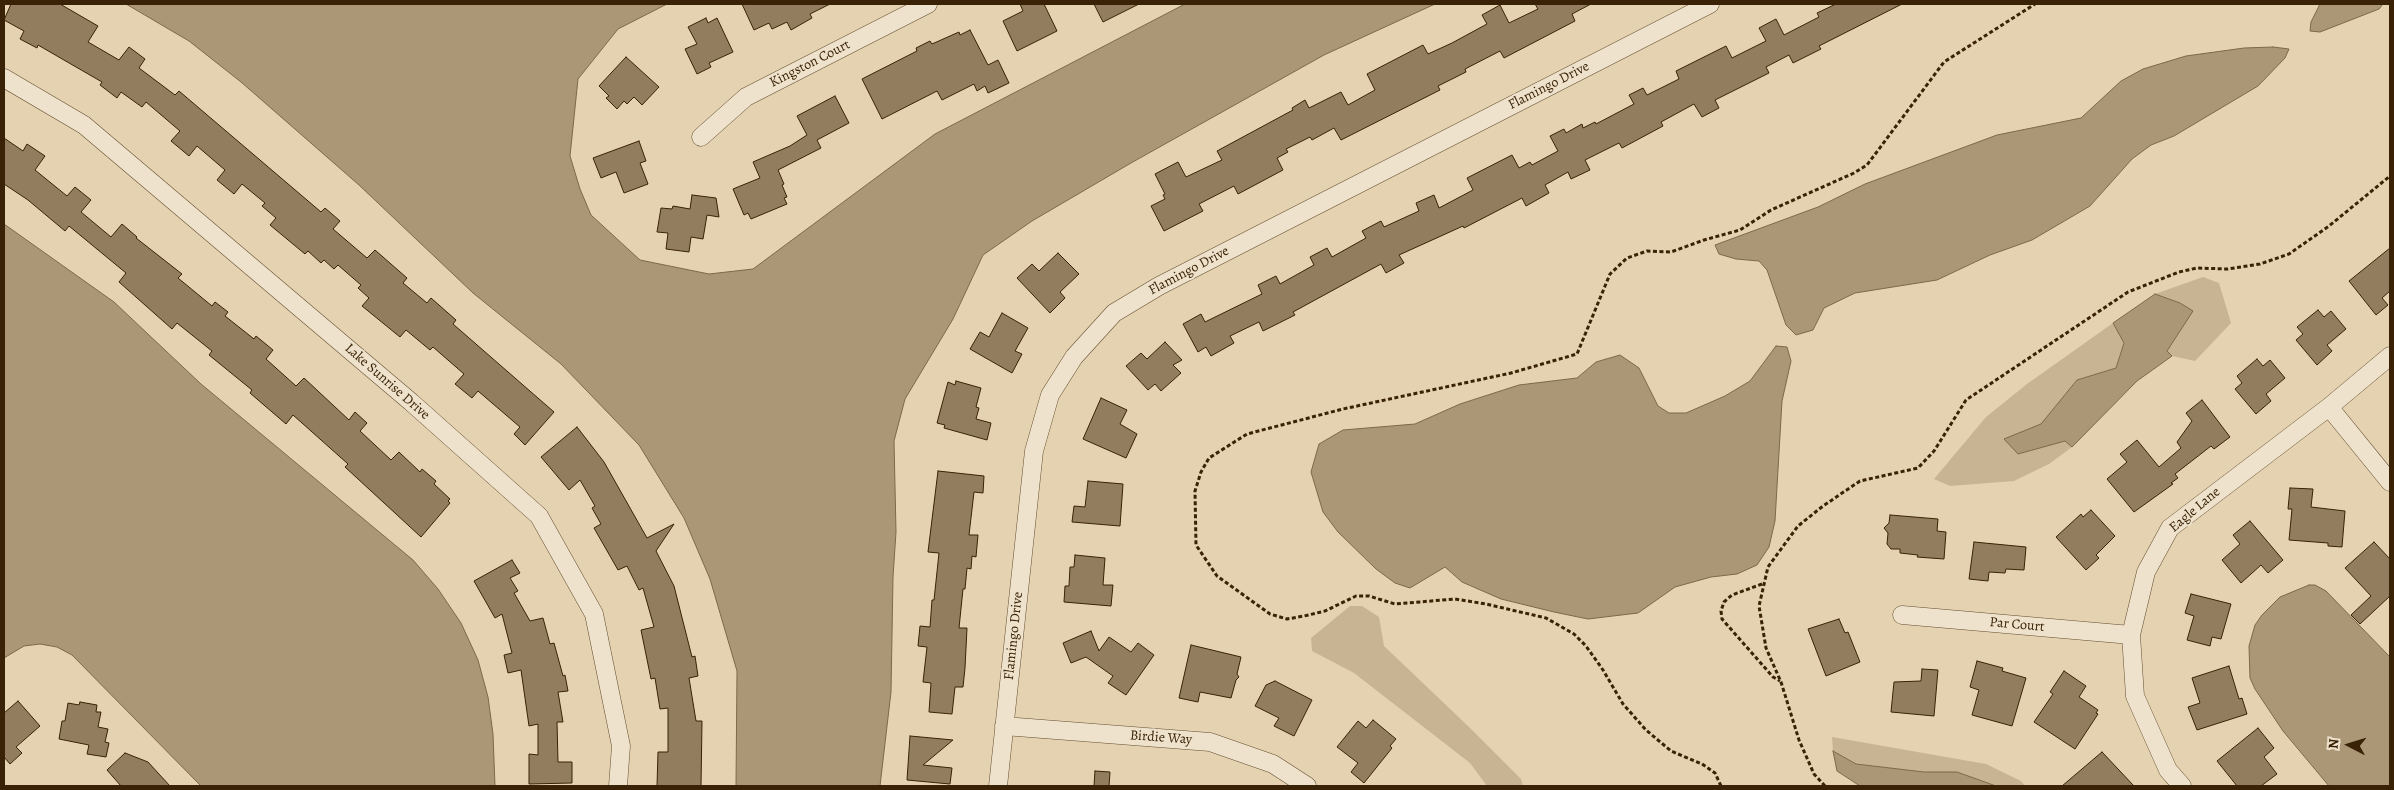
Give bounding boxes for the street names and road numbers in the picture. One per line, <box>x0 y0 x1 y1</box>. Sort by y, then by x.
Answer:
street label: Kingston Court <box>767 37 853 91</box>
street label: Flamingo Drive <box>1506 58 1592 114</box>
street label: Flamingo Drive <box>1146 243 1232 299</box>
street label: Lake Sunrise Drive <box>341 340 433 424</box>
street label: Eagle Lane <box>2166 484 2224 536</box>
street label: Flamingo Drive <box>1001 591 1027 681</box>
street label: Par Court <box>1989 614 2045 636</box>
street label: Birdie Way <box>1129 727 1193 749</box>

